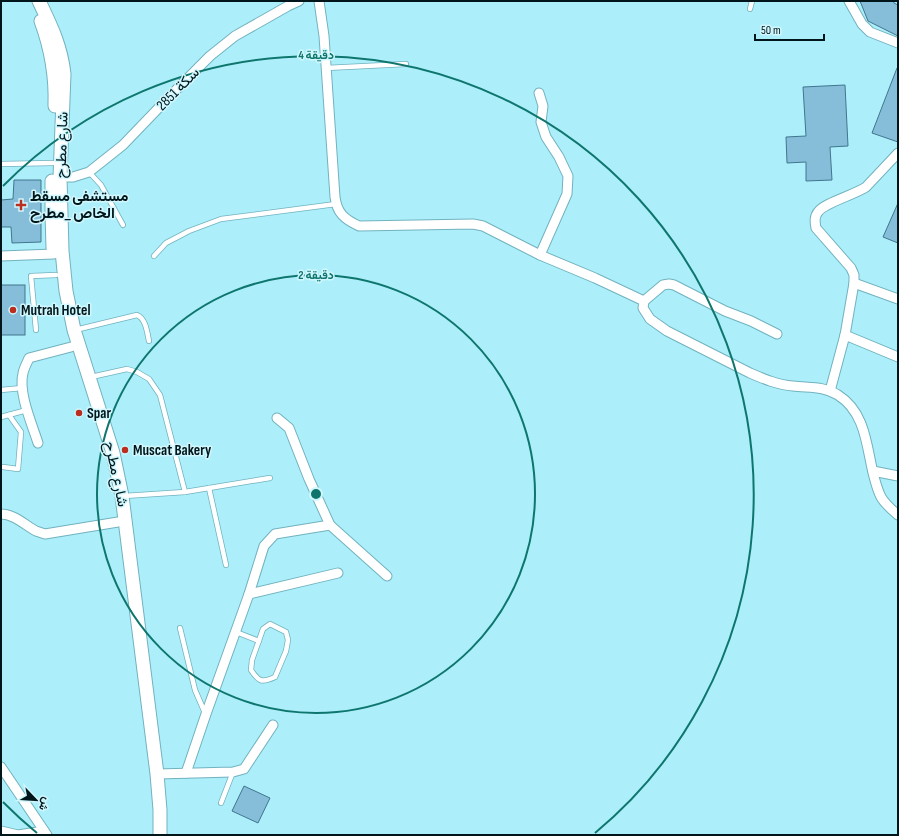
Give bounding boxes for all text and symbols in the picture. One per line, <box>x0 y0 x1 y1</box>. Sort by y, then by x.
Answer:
scale bar <box>755 16 824 42</box>
text: 50 m <box>761 23 781 38</box>
text: 4 دقيقة <box>298 48 334 63</box>
street label: سكة 2851 <box>152 63 204 115</box>
street label: شارع مطرح <box>51 111 74 179</box>
place label: مستشفى مسقط الخاص _مطرح <box>30 187 128 223</box>
marker: مستشفى مسقط الخاص _مطرح <box>15 199 27 211</box>
text: 2 دقيقة <box>298 268 334 283</box>
place label: Mutrah Hotel <box>21 301 90 320</box>
marker: Mutrah Hotel <box>8 305 18 315</box>
place label: Spar <box>87 404 111 423</box>
marker: Spar <box>74 408 84 418</box>
street label: شارع مطرح <box>99 439 132 509</box>
place label: Muscat Bakery <box>133 441 212 460</box>
marker: Muscat Bakery <box>120 445 130 455</box>
centre of rings <box>309 487 323 501</box>
north arrow <box>16 780 56 820</box>
text: ش <box>36 795 53 813</box>

